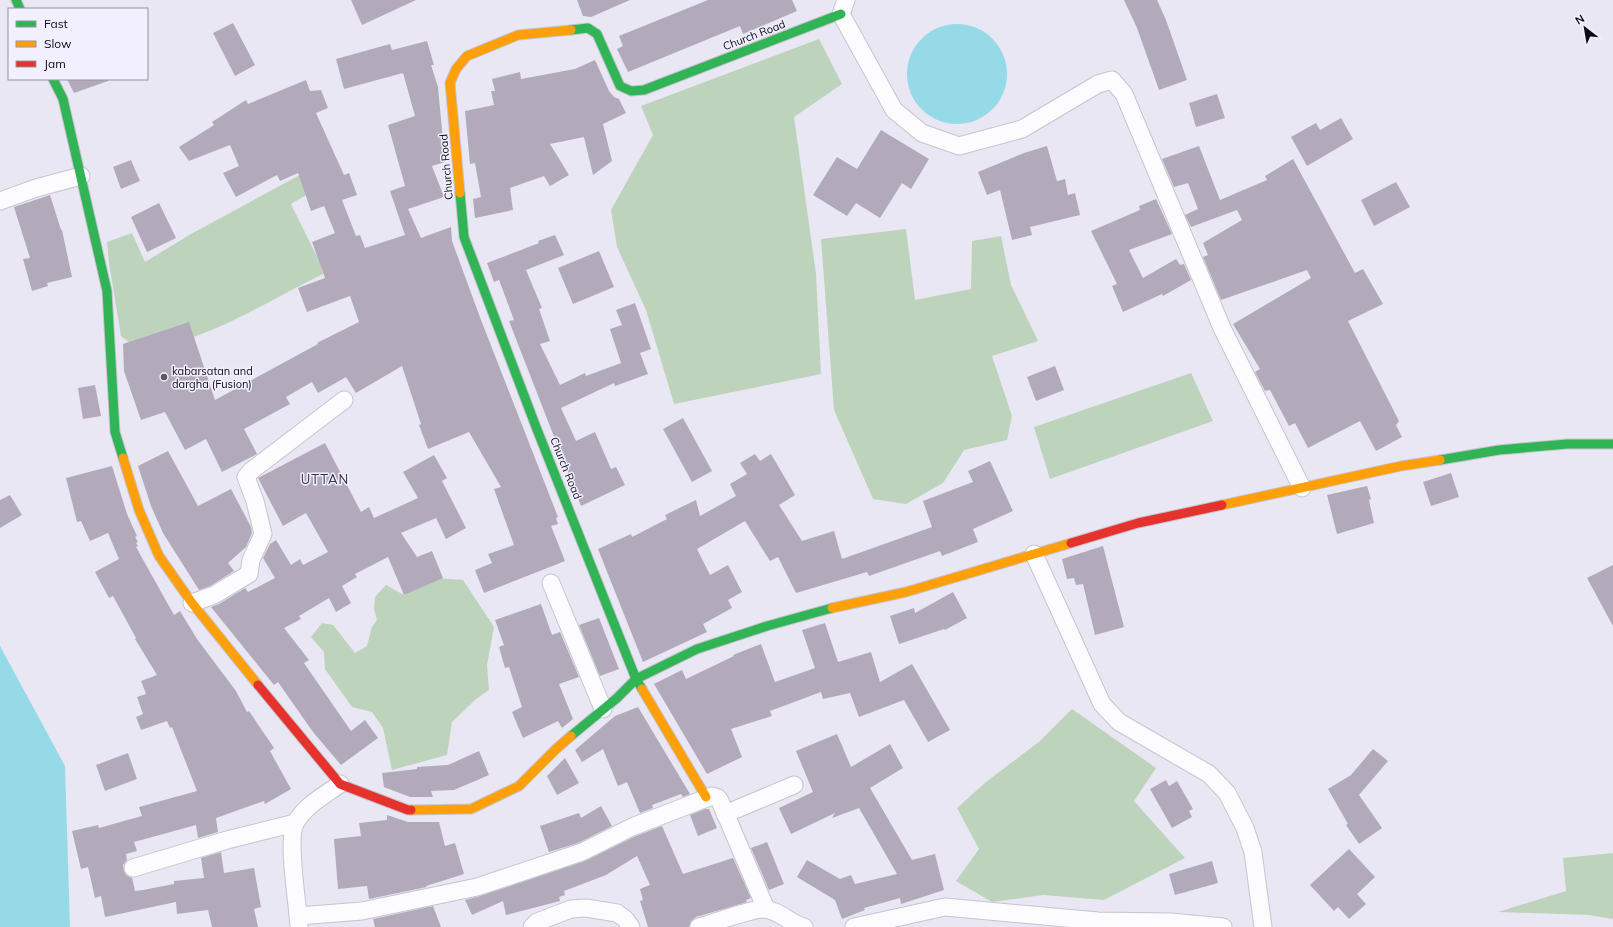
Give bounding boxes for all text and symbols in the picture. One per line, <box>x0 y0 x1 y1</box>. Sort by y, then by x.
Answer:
legend <box>8 8 148 80</box>
north arrow <box>1565 8 1605 48</box>
text: N <box>1573 11 1587 28</box>
text: Fast <box>44 16 68 31</box>
street label: Church Road <box>721 17 787 53</box>
text: Slow <box>44 36 72 51</box>
text: Jam <box>44 56 66 71</box>
street label: Church Road <box>436 134 456 200</box>
place label: kabarsatan and dargha (Fusion) <box>172 364 253 391</box>
marker: kabarsatan and dargha (Fusion) <box>159 372 169 382</box>
street label: Church Road <box>547 435 585 501</box>
district label: UTTAN <box>301 471 349 487</box>

